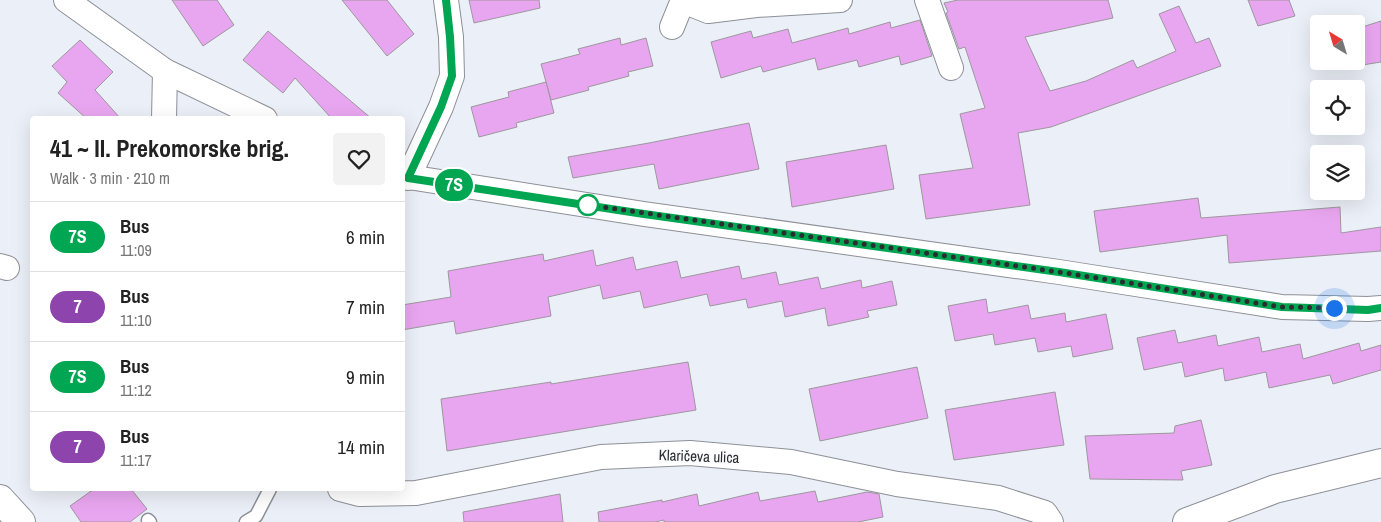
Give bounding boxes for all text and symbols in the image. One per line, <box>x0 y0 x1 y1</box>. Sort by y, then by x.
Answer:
north arrow <box>1310 15 1365 70</box>
map controls <box>1310 15 1365 200</box>
button: locate <box>1310 80 1365 135</box>
text: 41 ~ II. Prekomorske brig. <box>50 132 289 164</box>
button: heart <box>333 133 385 185</box>
button: layers <box>1310 145 1365 200</box>
text: Walk · 3 min · 210 m <box>50 167 170 189</box>
line badge: 7S <box>432 169 476 201</box>
text: 7S <box>445 172 463 197</box>
unlabelled marker <box>577 194 599 216</box>
text: Bus <box>120 213 149 239</box>
text: 7S <box>68 224 87 249</box>
text: 6 min <box>346 224 385 250</box>
text: 11:09 <box>120 239 152 261</box>
text: Bus <box>120 283 149 309</box>
text: 7 <box>73 294 82 319</box>
text: 7 min <box>346 294 385 320</box>
your location <box>1322 296 1347 321</box>
text: 11:10 <box>120 309 152 331</box>
text: Bus <box>120 353 149 379</box>
text: 7S <box>68 364 87 389</box>
text: 9 min <box>346 364 385 390</box>
text: 11:12 <box>120 379 152 401</box>
text: Bus <box>120 423 149 449</box>
text: 7 <box>73 434 82 459</box>
text: 14 min <box>337 434 385 460</box>
street label: Klaričeva ulica <box>658 444 740 468</box>
text: 11:17 <box>120 449 152 471</box>

